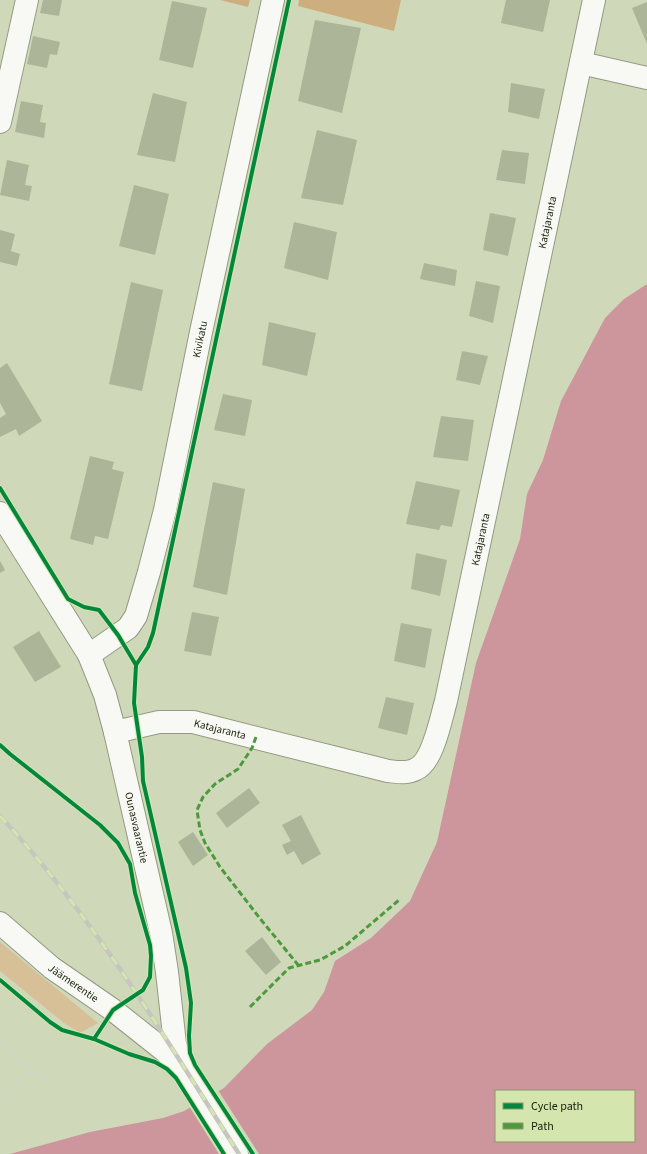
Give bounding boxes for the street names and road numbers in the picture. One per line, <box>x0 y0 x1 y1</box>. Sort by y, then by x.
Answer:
street label: Katajaranta <box>534 195 560 250</box>
street label: Kivikatu <box>188 319 211 359</box>
street label: Katajaranta <box>467 512 493 567</box>
street label: Katajaranta <box>192 715 248 743</box>
street label: Ounasvaarantie <box>121 791 152 865</box>
street label: Jäämerentie <box>45 960 102 1006</box>

